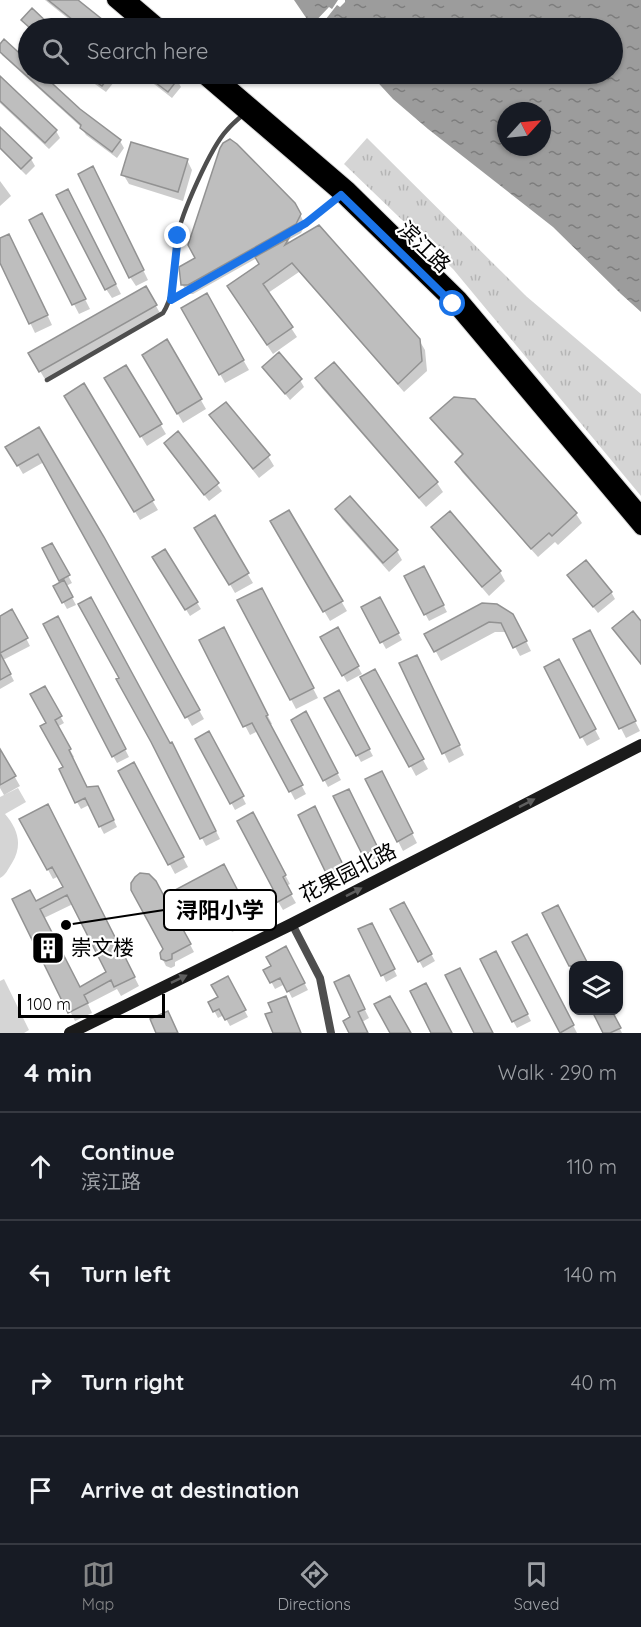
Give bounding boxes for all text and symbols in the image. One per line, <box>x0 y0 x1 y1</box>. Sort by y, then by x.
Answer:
search box <box>18 18 623 84</box>
icon: search <box>39 35 72 68</box>
text: Search here <box>87 37 208 65</box>
north arrow <box>497 102 551 156</box>
street label: 滨江路 <box>393 215 456 278</box>
route end <box>164 222 190 248</box>
route start <box>439 290 465 316</box>
one-way arrow <box>519 799 536 808</box>
street label: 花果园北路 <box>295 837 400 908</box>
one-way arrow <box>345 887 362 897</box>
callout: 浔阳小学 <box>164 890 276 930</box>
text: 浔阳小学 <box>176 896 264 924</box>
building icon: 崇文楼 <box>30 930 66 966</box>
place label: 崇文楼 <box>71 934 134 960</box>
map controls <box>569 961 623 1015</box>
button: layers <box>569 961 623 1015</box>
one-way arrow <box>171 975 188 984</box>
scale bar <box>18 991 165 1019</box>
text: 100 m <box>27 994 71 1014</box>
text: 4 min <box>24 1056 92 1089</box>
text: Walk · 290 m <box>498 1060 617 1085</box>
text: Continue <box>81 1138 175 1166</box>
icon: ahead <box>24 1150 57 1183</box>
text: 110 m <box>567 1154 617 1179</box>
text: 滨江路 <box>81 1169 141 1194</box>
icon: left <box>24 1258 57 1291</box>
text: Turn left <box>81 1260 171 1288</box>
text: 140 m <box>564 1262 617 1287</box>
icon: right <box>24 1366 57 1399</box>
text: Turn right <box>81 1368 185 1396</box>
text: 40 m <box>571 1370 617 1395</box>
icon: arrive <box>24 1474 57 1507</box>
text: Arrive at destination <box>81 1476 299 1504</box>
tab: Map <box>82 1558 115 1614</box>
tab: Directions <box>278 1558 351 1614</box>
tab: Saved <box>514 1558 559 1614</box>

